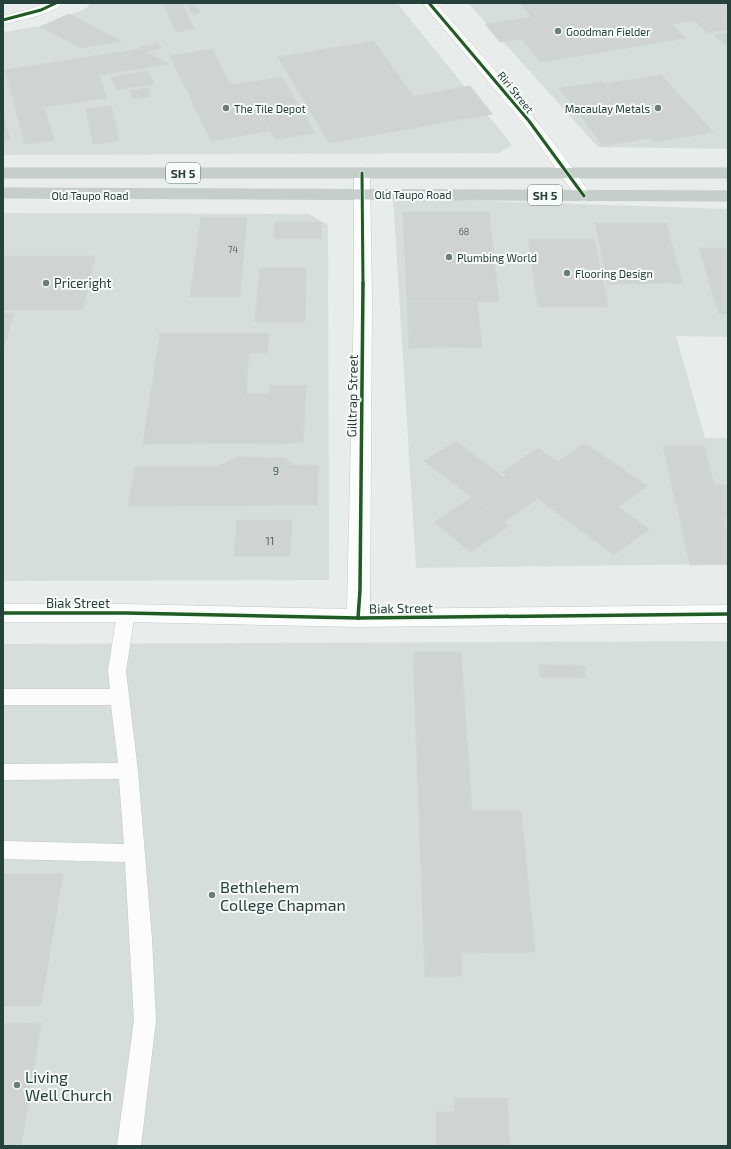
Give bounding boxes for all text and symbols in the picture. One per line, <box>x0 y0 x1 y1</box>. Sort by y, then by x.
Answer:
place label: Goodman Fielder <box>566 25 651 38</box>
marker: Goodman Fielder <box>553 26 563 36</box>
street label: Riri Street <box>495 69 537 115</box>
place label: The Tile Depot <box>234 102 306 115</box>
place label: Macaulay Metals <box>565 102 650 115</box>
marker: The Tile Depot <box>221 103 231 113</box>
marker: Macaulay Metals <box>653 103 663 113</box>
road number: SH 5 <box>166 163 200 183</box>
road number: SH 5 <box>528 185 562 205</box>
street label: Old Taupo Road <box>374 188 452 201</box>
street label: Old Taupo Road <box>51 189 129 202</box>
house number: 68 <box>459 226 469 237</box>
house number: 74 <box>228 244 239 255</box>
place label: Plumbing World <box>457 251 537 264</box>
marker: Plumbing World <box>444 252 454 262</box>
place label: Flooring Design <box>575 267 653 280</box>
marker: Flooring Design <box>562 268 572 278</box>
place label: Priceright <box>54 275 112 291</box>
marker: Priceright <box>41 278 51 288</box>
street label: Gilltrap Street <box>343 354 361 438</box>
house number: 9 <box>273 464 279 477</box>
house number: 11 <box>266 534 274 547</box>
street label: Biak Street <box>46 595 110 611</box>
street label: Biak Street <box>369 599 433 617</box>
place label: Bethlehem College Chapman <box>220 877 346 914</box>
marker: Bethlehem College Chapman <box>207 890 217 900</box>
place label: Living Well Church <box>25 1067 112 1104</box>
marker: Living Well Church <box>12 1080 22 1090</box>

